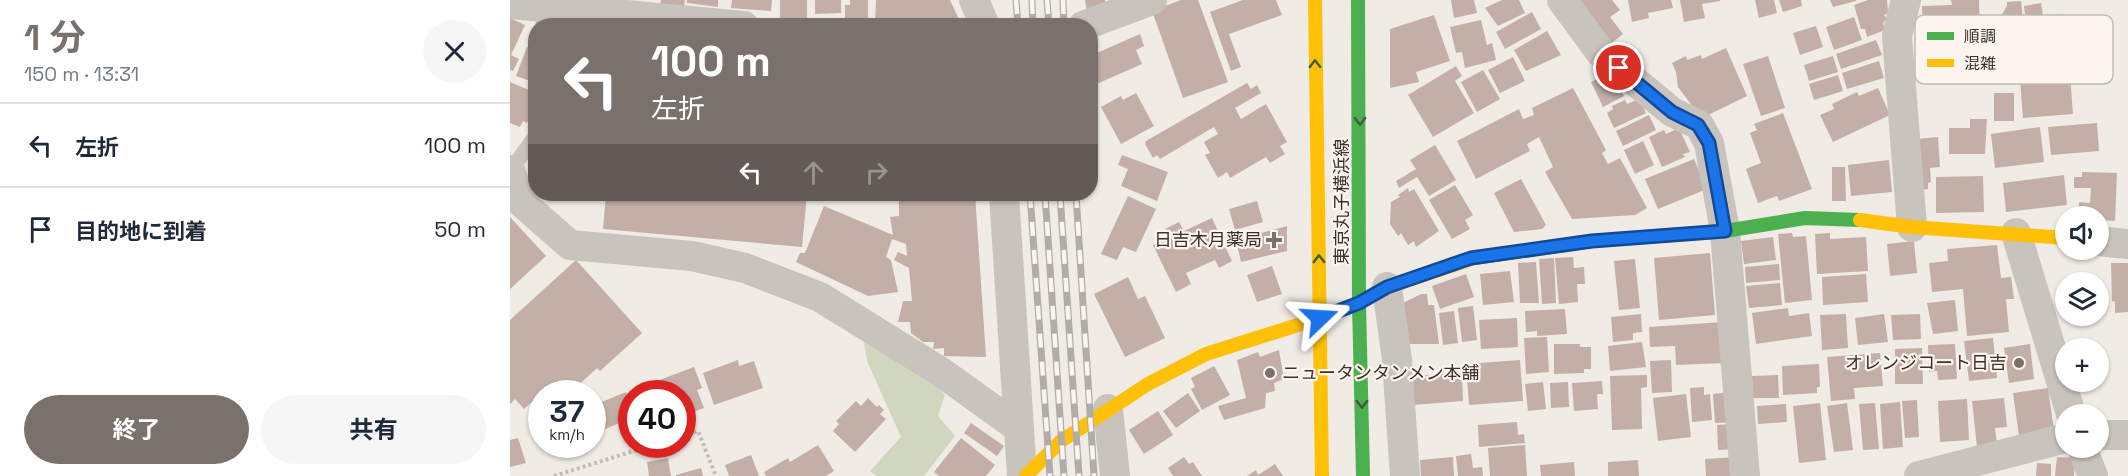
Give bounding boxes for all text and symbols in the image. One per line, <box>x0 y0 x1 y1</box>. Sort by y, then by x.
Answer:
text: 1 分 <box>24 15 85 61</box>
legend <box>1915 15 2113 84</box>
button: close <box>423 20 486 83</box>
text: 順調 <box>1964 26 1996 47</box>
text: 100 m <box>651 35 771 88</box>
icon: left <box>552 42 630 120</box>
pin <box>1593 42 1644 93</box>
icon: arrive <box>1602 51 1635 84</box>
text: 混雑 <box>1964 53 1996 74</box>
one-way arrow <box>1309 60 1322 69</box>
text: 150 m · 13:31 <box>24 61 139 87</box>
text: 左折 <box>651 91 705 126</box>
one-way arrow <box>1354 117 1366 126</box>
icon: left <box>24 129 57 162</box>
text: 100 m <box>424 131 486 159</box>
text: 左折 <box>75 133 119 161</box>
street label: 東京丸子横浜線 <box>1330 139 1353 265</box>
icon: left <box>734 156 767 189</box>
icon: ahead <box>797 156 830 189</box>
icon: right <box>860 156 893 189</box>
map controls <box>2055 206 2109 458</box>
button: sound <box>2055 206 2109 260</box>
icon: arrive <box>24 213 57 246</box>
text: 50 m <box>434 215 486 243</box>
text: 目的地に到着 <box>75 217 207 245</box>
place label: 日吉木月薬局 <box>1154 228 1262 251</box>
marker: 日吉木月薬局 <box>1267 233 1281 247</box>
one-way arrow <box>1313 255 1325 264</box>
button: layers <box>2055 272 2109 326</box>
position arrow <box>1288 286 1352 350</box>
button: + <box>2055 338 2109 392</box>
place label: オレンジコート日吉 <box>1845 351 2007 374</box>
marker: オレンジコート日吉 <box>2012 356 2026 370</box>
place label: ニュータンタンメン本舗 <box>1282 361 1479 384</box>
marker: ニュータンタンメン本舗 <box>1263 366 1277 380</box>
speed limit sign: 40 <box>618 380 696 458</box>
text: 37 <box>550 392 584 431</box>
button: 終了 <box>24 395 249 464</box>
button: 共有 <box>261 395 486 464</box>
one-way arrow <box>1356 399 1368 408</box>
button: − <box>2055 404 2109 458</box>
text: km/h <box>549 425 585 444</box>

